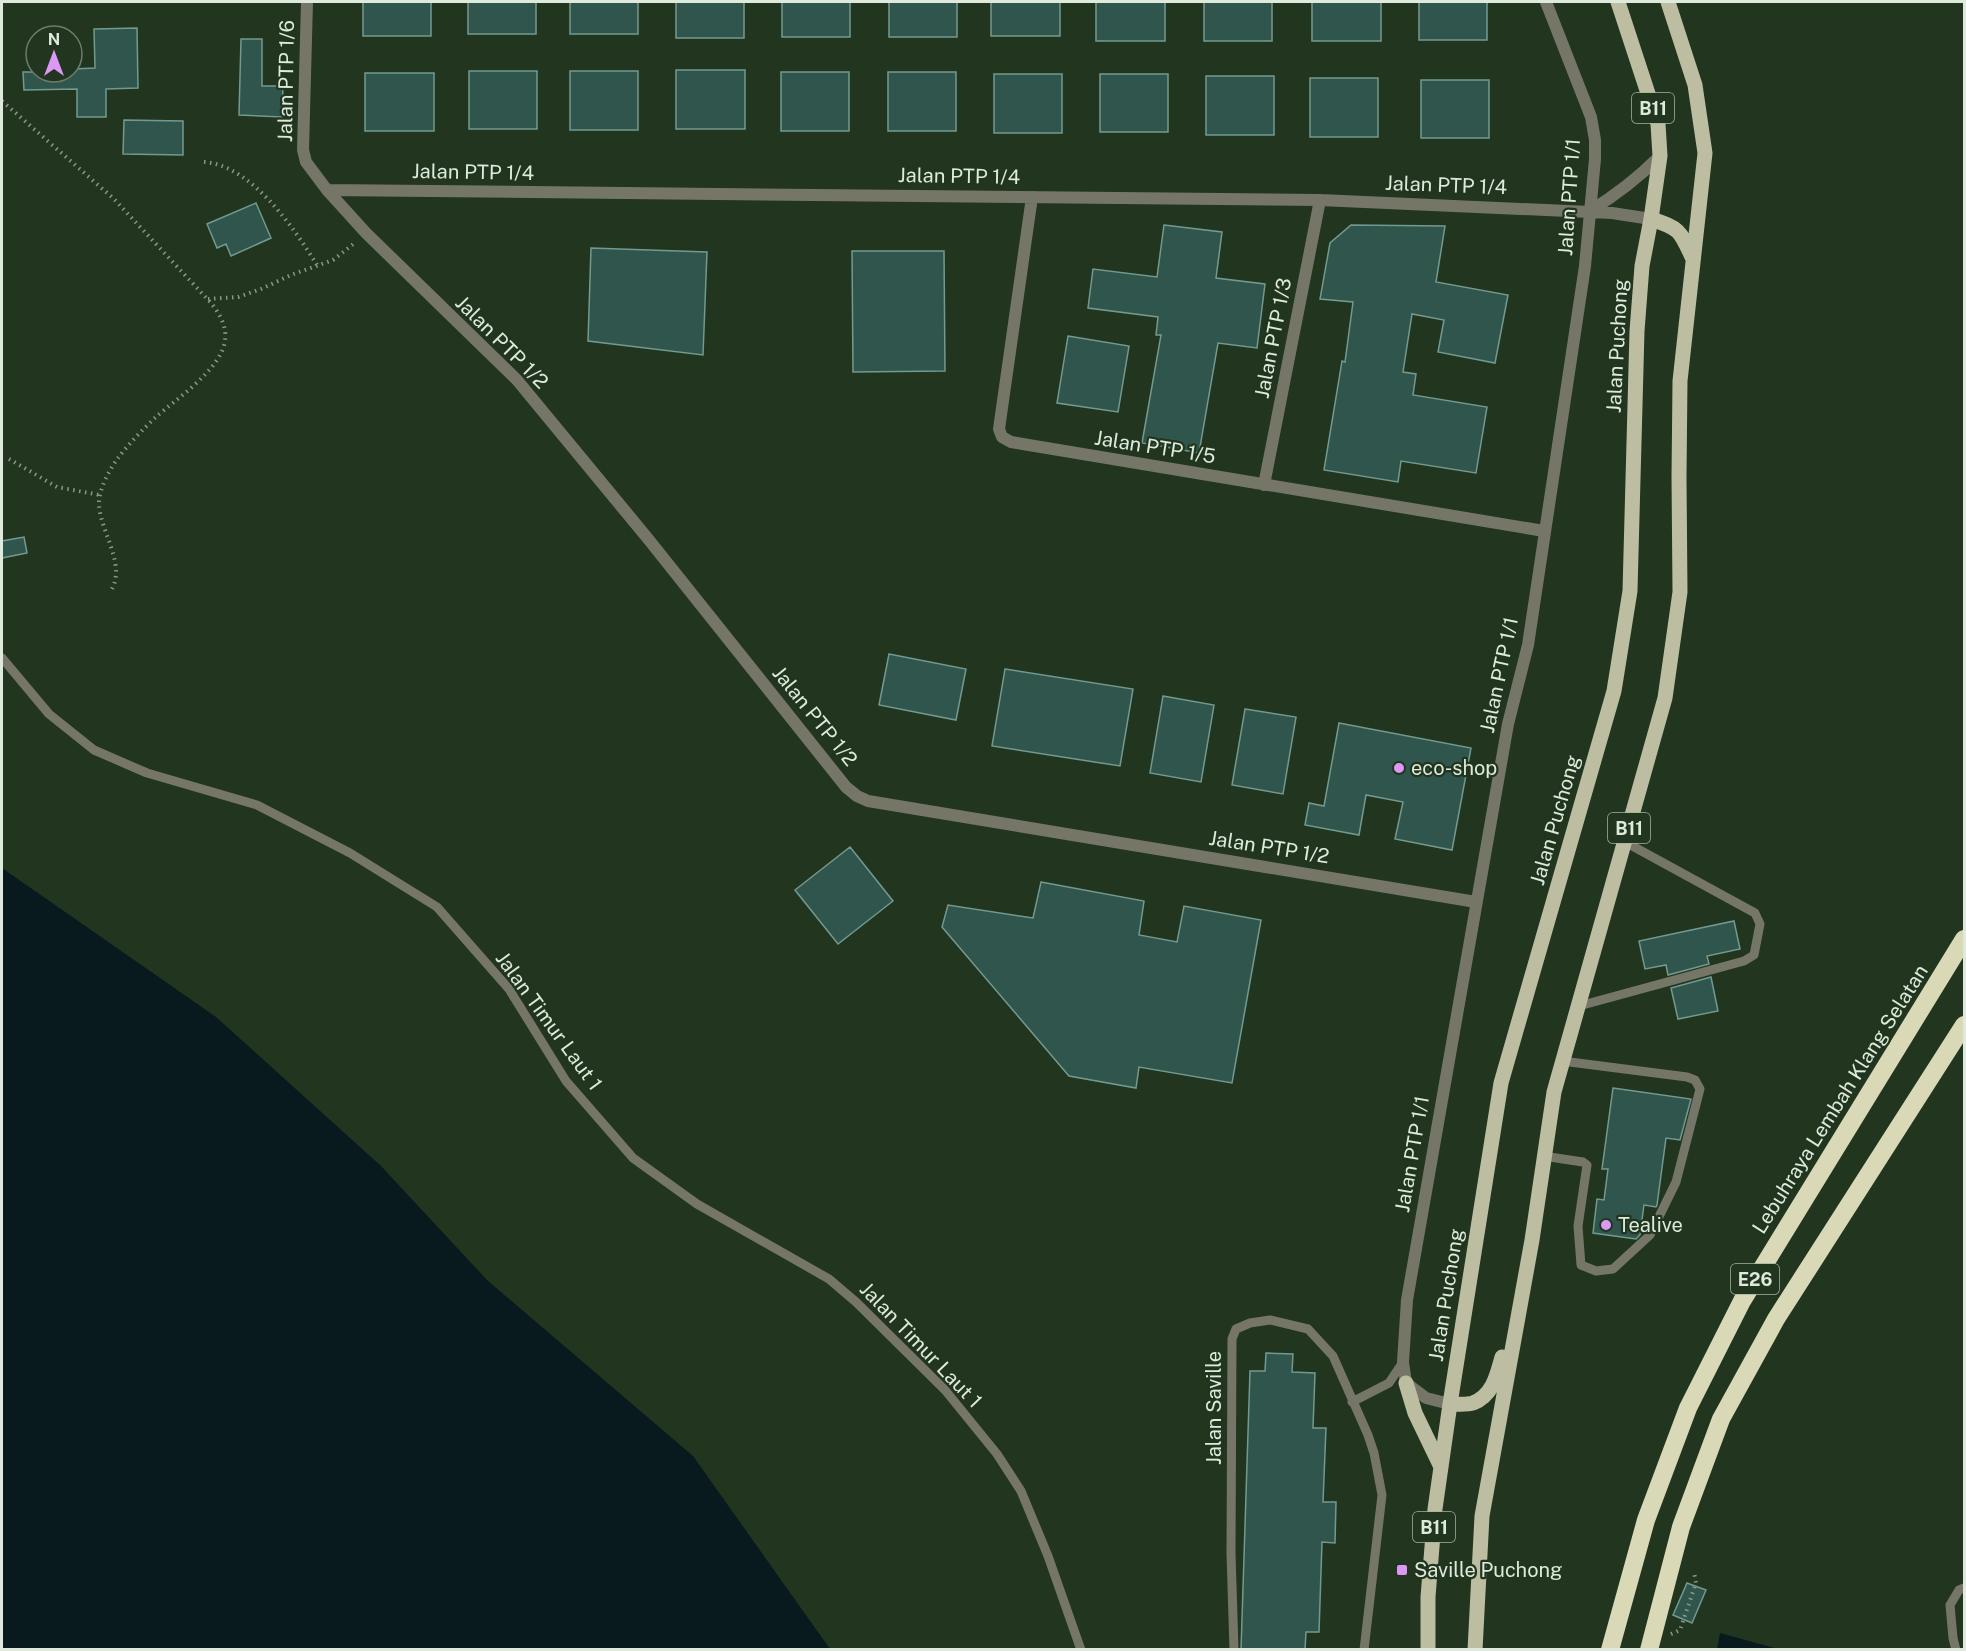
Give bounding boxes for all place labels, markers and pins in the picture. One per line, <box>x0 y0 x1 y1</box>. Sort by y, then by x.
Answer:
place label: eco-shop <box>1411 756 1497 780</box>
marker: eco-shop <box>1392 761 1406 775</box>
place label: Tealive <box>1618 1213 1683 1237</box>
marker: Tealive <box>1599 1218 1613 1232</box>
place label: Saville Puchong <box>1414 1558 1562 1582</box>
marker: Saville Puchong <box>1395 1563 1409 1577</box>

